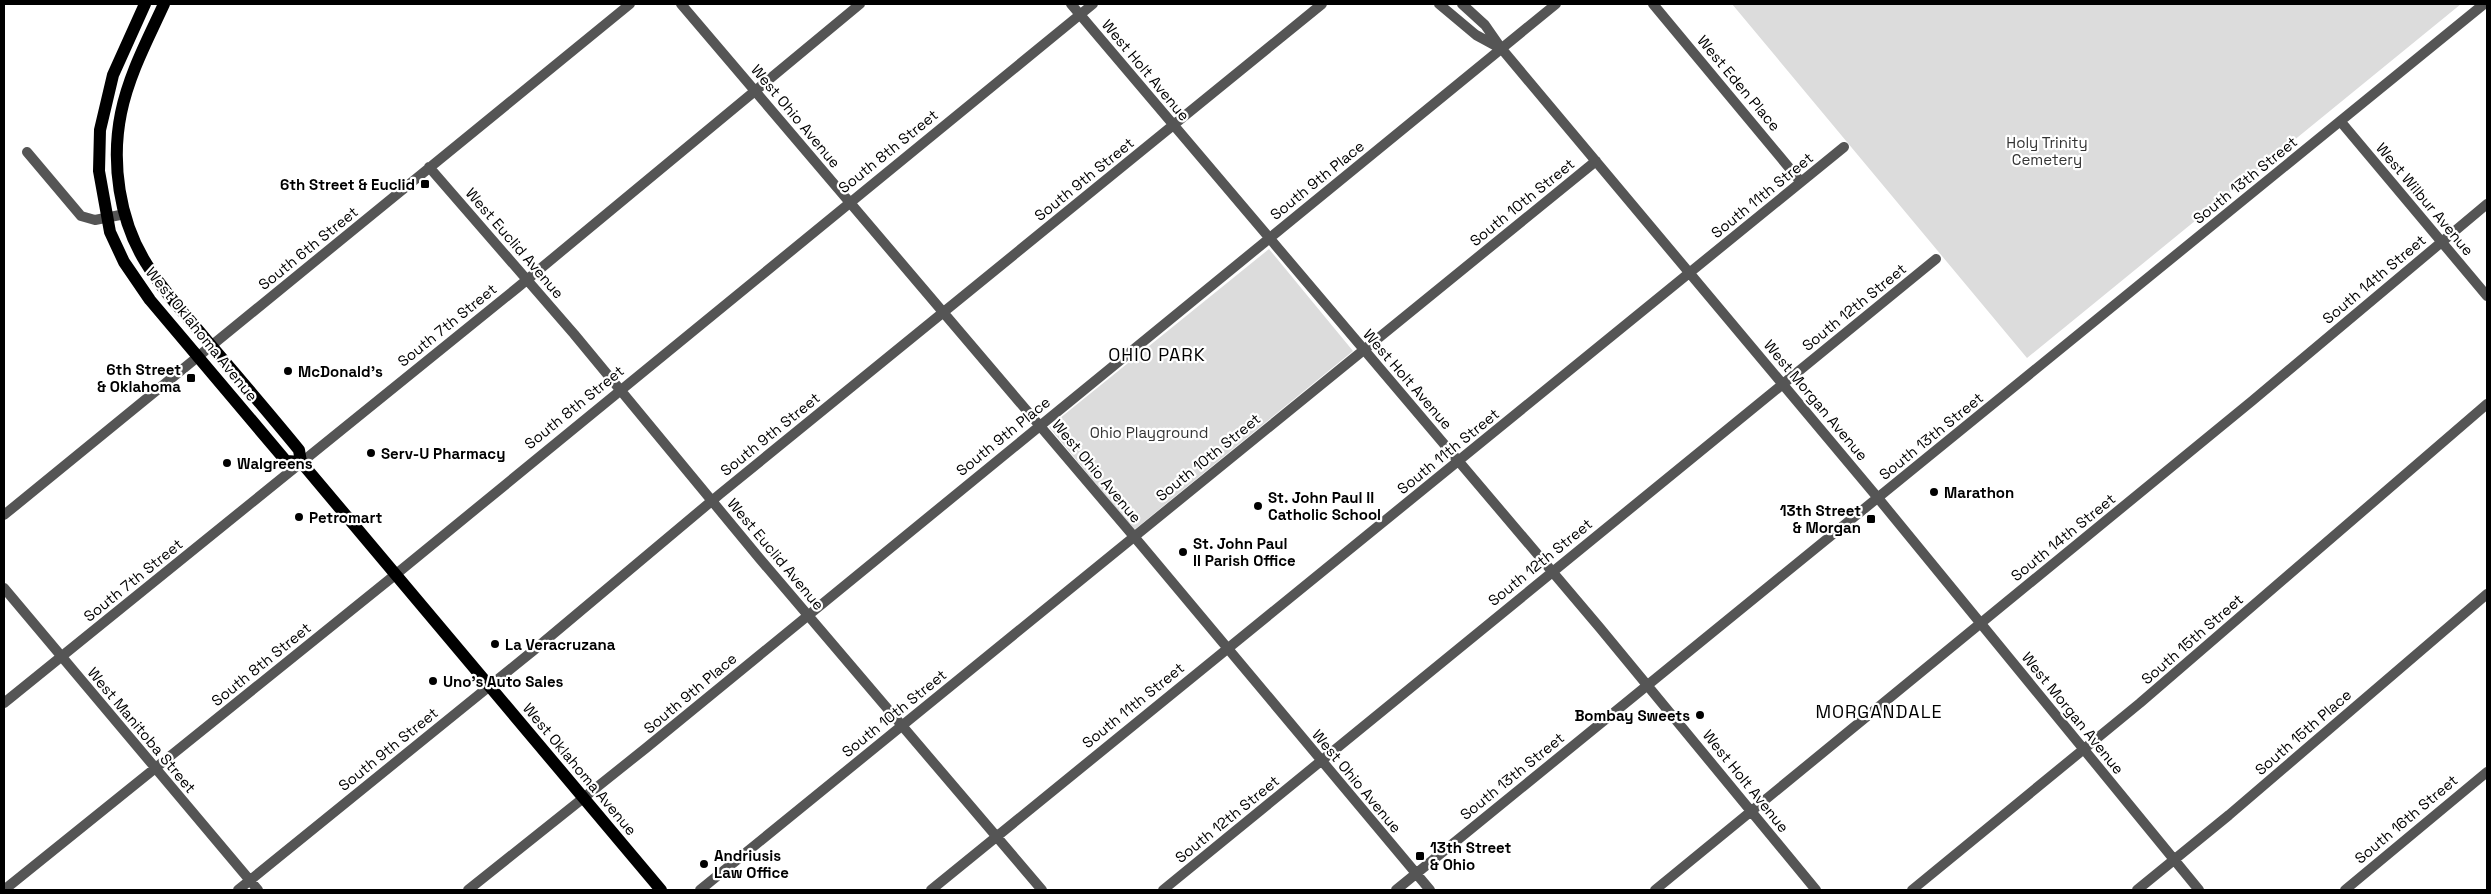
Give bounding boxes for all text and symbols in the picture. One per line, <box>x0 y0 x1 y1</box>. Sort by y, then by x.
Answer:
street label: West Holt Avenue <box>1098 15 1194 125</box>
street label: West Eden Place <box>1693 31 1785 135</box>
street label: West Ohio Avenue <box>747 60 845 172</box>
street label: South 8th Street <box>834 105 942 197</box>
street label: South 13th Street <box>2189 132 2301 228</box>
street label: South 9th Street <box>1030 133 1138 225</box>
park label: Holy Trinity Cemetery <box>2006 133 2088 169</box>
street label: South 9th Place <box>1266 136 1368 224</box>
street label: West Wilbur Avenue <box>2372 139 2478 260</box>
street label: South 11th Street <box>1707 148 1817 242</box>
street label: South 10th Street <box>1466 154 1578 250</box>
place label: 6th Street & Euclid <box>280 175 415 194</box>
marker: 6th Street & Euclid <box>419 178 431 190</box>
street label: West Euclid Avenue <box>462 184 568 302</box>
street label: South 6th Street <box>254 202 362 294</box>
street label: South 14th Street <box>2318 230 2430 328</box>
street label: South 12th Street <box>1798 259 1910 355</box>
street label: West Oklahoma Avenue <box>142 263 262 405</box>
street label: South 7th Street <box>394 279 500 371</box>
street label: West Holt Avenue <box>1359 325 1457 433</box>
street label: West Morgan Avenue <box>1760 336 1872 464</box>
district label: OHIO PARK <box>1108 343 1206 366</box>
place label: 6th Street & Oklahoma <box>97 360 181 396</box>
street label: South 8th Street <box>520 361 628 453</box>
place label: McDonald's <box>298 362 383 381</box>
marker: McDonald's <box>282 365 294 377</box>
marker: 6th Street & Oklahoma <box>185 372 197 384</box>
street label: South 9th Street <box>716 388 824 480</box>
street label: South 13th Street <box>1875 388 1987 484</box>
street label: South 9th Place <box>952 392 1054 480</box>
street label: South 11th Street <box>1393 404 1503 498</box>
street label: South 10th Street <box>1152 409 1264 505</box>
street label: West Ohio Avenue <box>1048 415 1146 527</box>
park label: Ohio Playground <box>1090 423 1208 442</box>
place label: Serv-U Pharmacy <box>381 444 505 463</box>
marker: Serv-U Pharmacy <box>365 447 377 459</box>
place label: Walgreens <box>237 454 313 473</box>
marker: Walgreens <box>221 457 233 469</box>
place label: Marathon <box>1944 483 2014 502</box>
marker: Marathon <box>1928 486 1940 498</box>
place label: St. John Paul II Catholic School <box>1268 488 1381 524</box>
street label: South 14th Street <box>2007 489 2119 585</box>
street label: West Euclid Avenue <box>724 494 829 614</box>
marker: St. John Paul II Catholic School <box>1252 500 1264 512</box>
place label: 13th Street & Morgan <box>1780 501 1861 537</box>
place label: Petromart <box>309 508 382 527</box>
marker: Petromart <box>293 511 305 523</box>
marker: 13th Street & Morgan <box>1865 513 1877 525</box>
street label: South 12th Street <box>1484 514 1596 610</box>
street label: South 7th Street <box>80 534 186 626</box>
place label: St. John Paul II Parish Office <box>1193 534 1296 570</box>
marker: St. John Paul II Parish Office <box>1177 546 1189 558</box>
street label: South 15th Street <box>2137 590 2247 688</box>
street label: South 8th Street <box>207 618 315 710</box>
place label: La Veracruzana <box>505 635 616 654</box>
marker: La Veracruzana <box>489 638 501 650</box>
street label: South 9th Place <box>640 648 741 737</box>
street label: West Morgan Avenue <box>2018 648 2128 778</box>
street label: South 11th Street <box>1078 658 1188 752</box>
street label: West Manitoba Street <box>84 663 200 797</box>
street label: South 10th Street <box>838 665 950 761</box>
place label: Uno's Auto Sales <box>443 672 564 691</box>
marker: Uno's Auto Sales <box>427 675 439 687</box>
street label: South 15th Place <box>2251 685 2355 779</box>
street label: West Oklahoma Avenue <box>519 699 641 839</box>
district label: MORGANDALE <box>1815 700 1943 723</box>
street label: South 9th Street <box>334 703 442 795</box>
place label: Bombay Sweets <box>1574 706 1690 725</box>
marker: Bombay Sweets <box>1694 709 1706 721</box>
street label: West Ohio Avenue <box>1308 725 1406 837</box>
street label: West Holt Avenue <box>1699 726 1793 836</box>
street label: South 13th Street <box>1456 728 1568 824</box>
street label: South 16th Street <box>2351 770 2462 868</box>
street label: South 12th Street <box>1171 771 1283 867</box>
place label: 13th Street & Ohio <box>1430 838 1511 874</box>
place label: Andriusis Law Office <box>714 846 789 882</box>
marker: 13th Street & Ohio <box>1414 850 1426 862</box>
marker: Andriusis Law Office <box>698 858 710 870</box>

